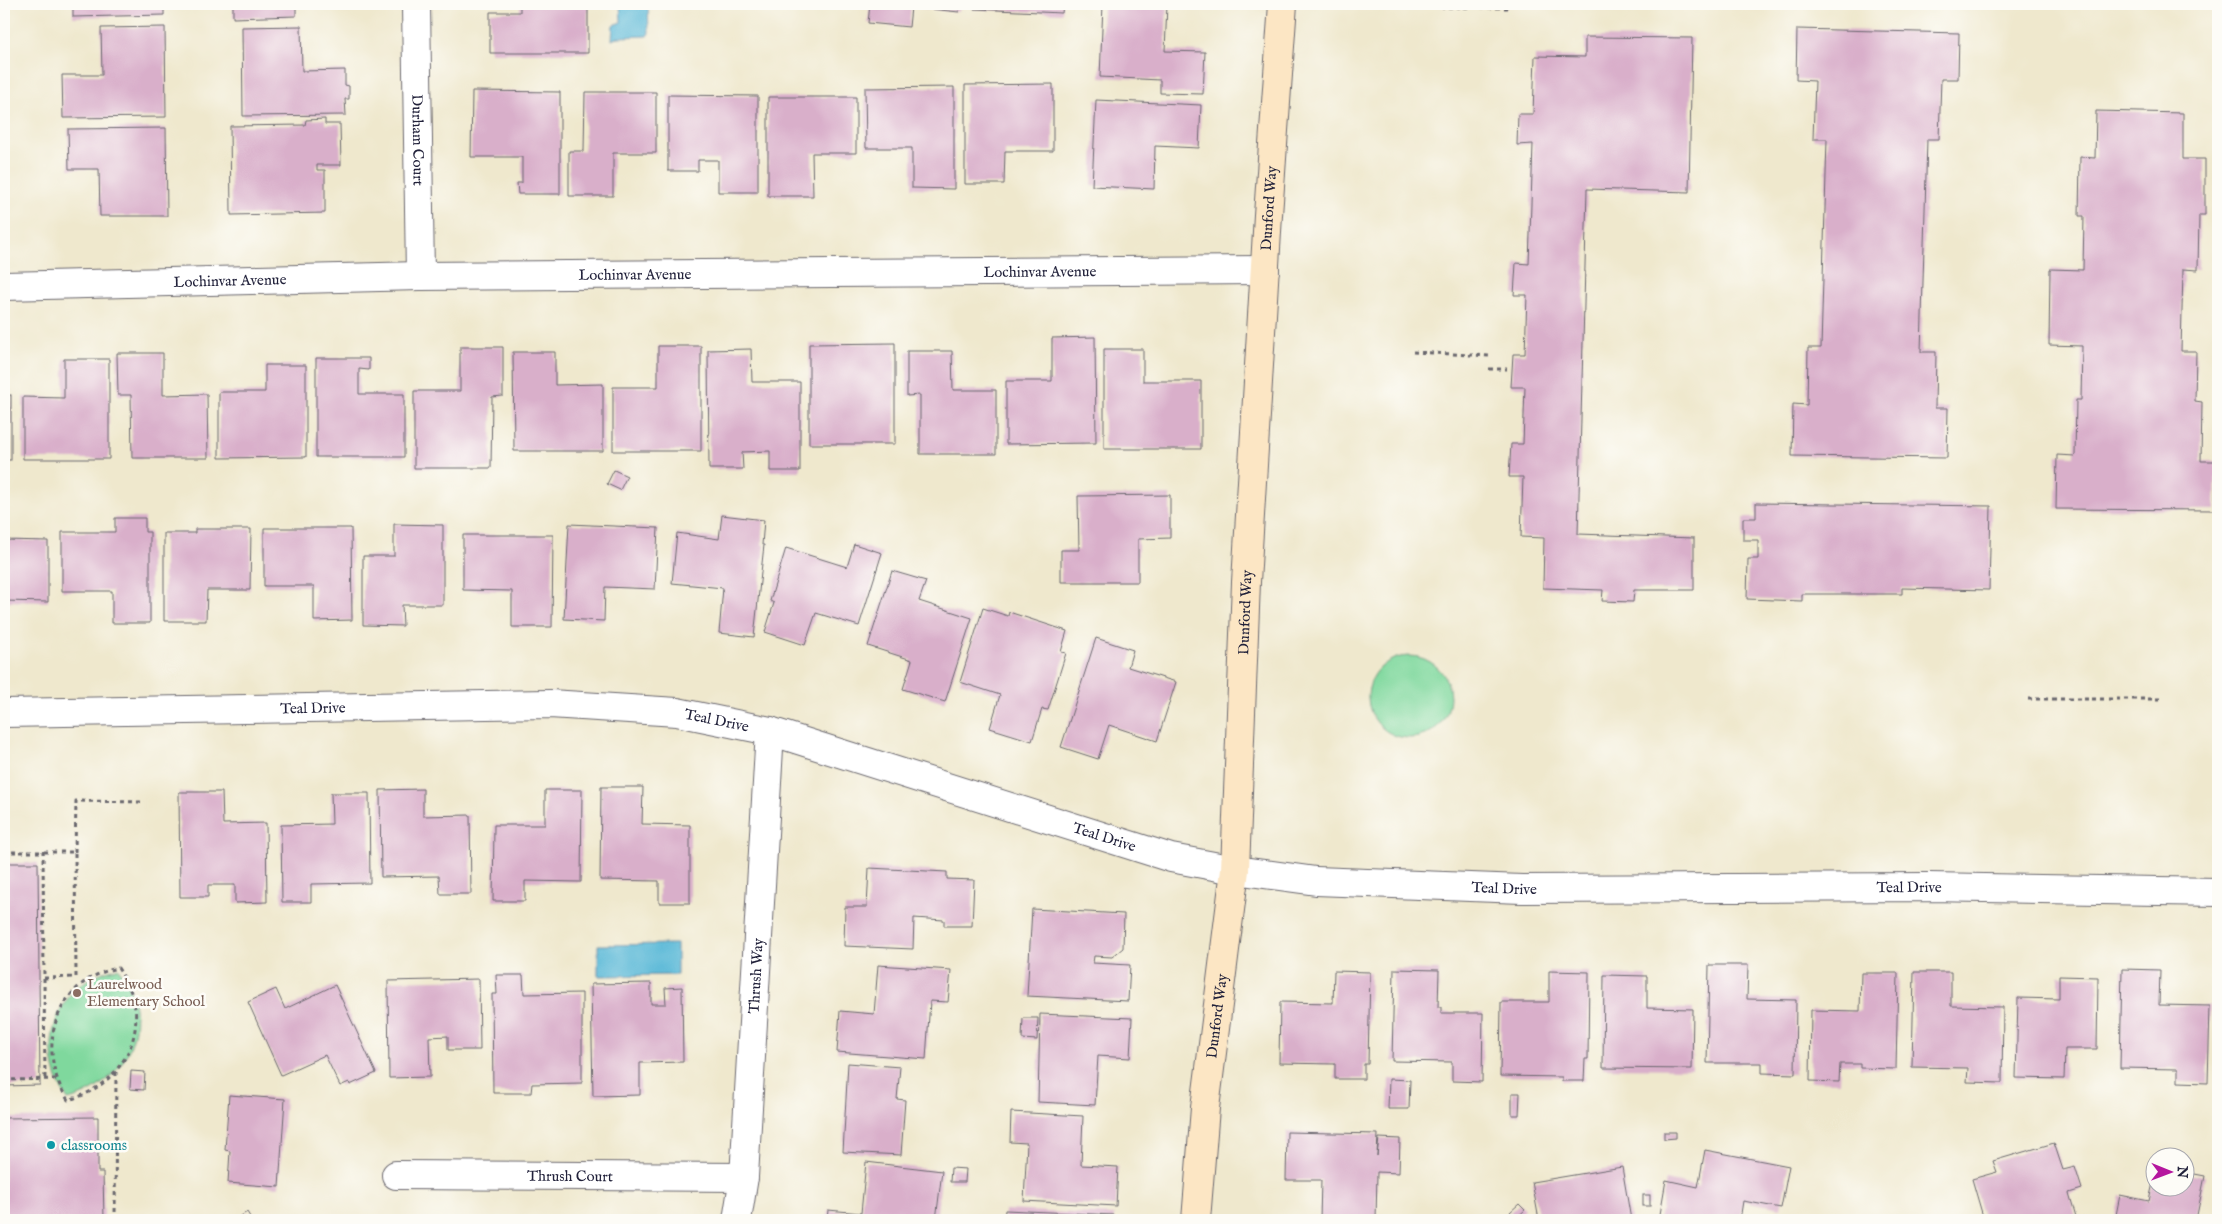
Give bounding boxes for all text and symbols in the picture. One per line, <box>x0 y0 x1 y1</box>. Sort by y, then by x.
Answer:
street label: Durham Court <box>408 94 428 186</box>
street label: Dunford Way <box>1256 164 1281 251</box>
street label: Lochinvar Avenue <box>983 262 1097 281</box>
street label: Lochinvar Avenue <box>578 265 692 284</box>
street label: Lochinvar Avenue <box>173 270 287 291</box>
street label: Dunford Way <box>1234 569 1256 655</box>
street label: Teal Drive <box>280 698 346 718</box>
street label: Teal Drive <box>683 704 751 736</box>
street label: Teal Drive <box>1070 818 1139 856</box>
street label: Teal Drive <box>1876 877 1942 897</box>
street label: Teal Drive <box>1471 878 1537 899</box>
street label: Thrush Way <box>744 937 767 1014</box>
street label: Dunford Way <box>1202 972 1231 1060</box>
place label: Laurelwood Elementary School <box>87 975 206 1011</box>
marker: Laurelwood Elementary School <box>71 987 83 999</box>
place label: classrooms <box>61 1136 127 1155</box>
marker: classrooms <box>45 1139 57 1151</box>
north arrow <box>2144 1146 2194 1196</box>
text: N <box>2173 1165 2191 1178</box>
street label: Thrush Court <box>527 1166 613 1186</box>

